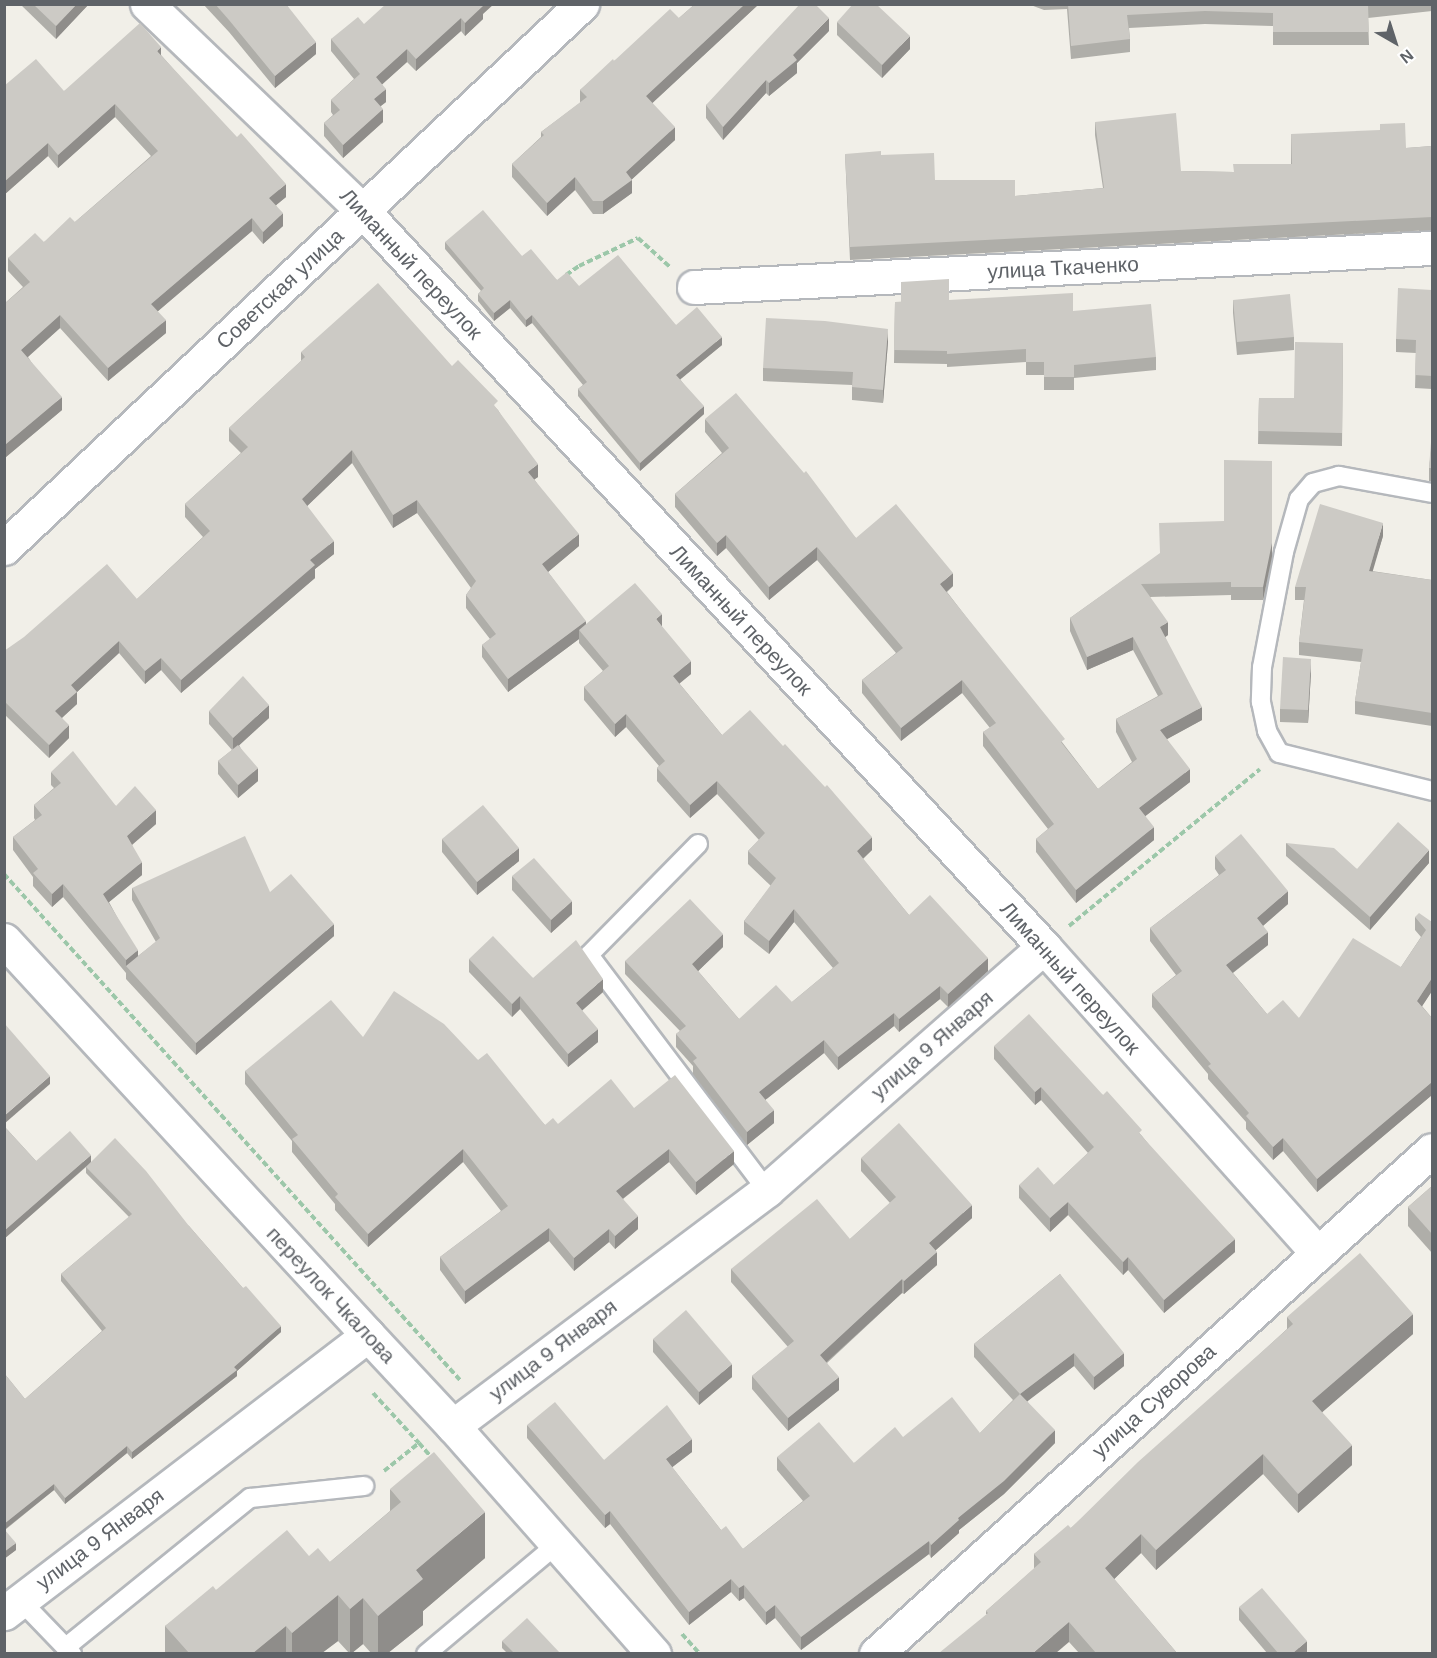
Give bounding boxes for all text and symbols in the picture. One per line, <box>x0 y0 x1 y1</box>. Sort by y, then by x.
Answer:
north arrow <box>1365 12 1425 72</box>
text: N <box>1397 46 1416 67</box>
street label: Лиманный переулок <box>335 183 487 345</box>
street label: Советская улица <box>211 224 349 354</box>
street label: улица Ткаченко <box>987 251 1139 285</box>
street label: Лиманный переулок <box>665 539 817 701</box>
street label: Лиманный переулок <box>995 896 1145 1060</box>
street label: улица 9 Января <box>866 985 998 1105</box>
street label: переулок Чкалова <box>261 1222 401 1368</box>
street label: улица 9 Января <box>484 1294 622 1406</box>
street label: улица Суворова <box>1087 1339 1221 1463</box>
street label: улица 9 Января <box>31 1483 169 1595</box>

